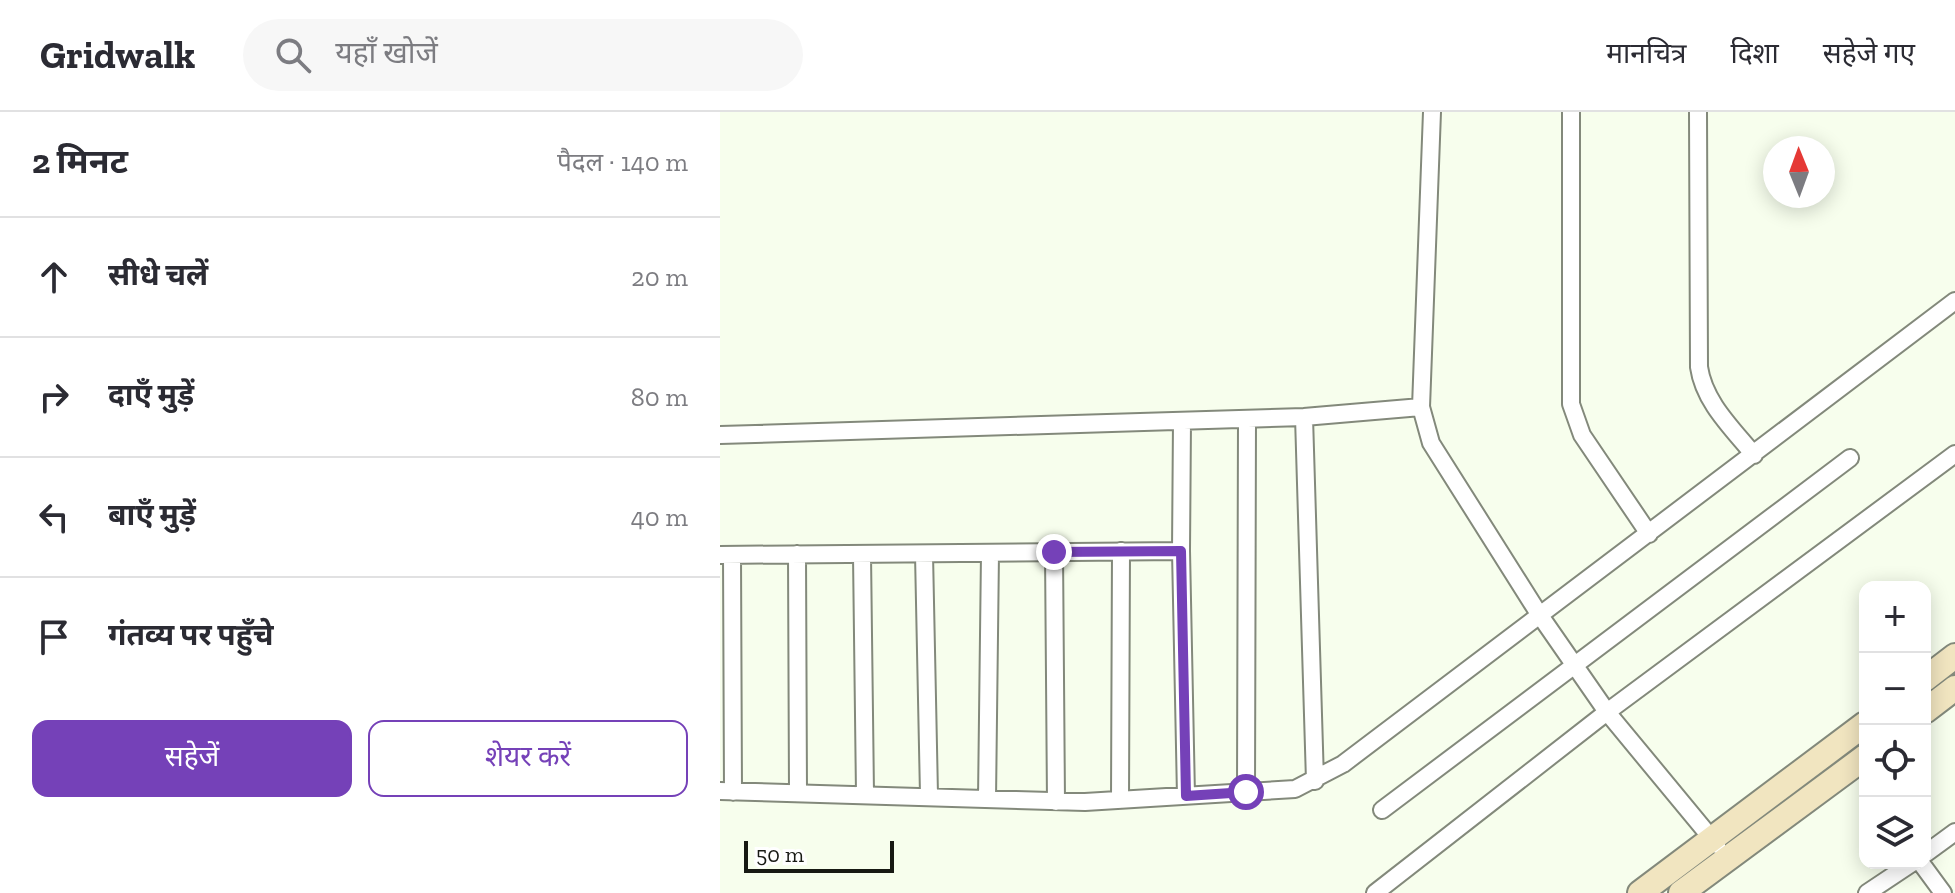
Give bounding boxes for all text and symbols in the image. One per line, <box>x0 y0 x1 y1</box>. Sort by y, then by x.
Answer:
search box <box>243 19 803 91</box>
text: Gridwalk <box>40 32 195 78</box>
icon: search <box>271 33 315 77</box>
text: यहाँ खोजें <box>335 35 438 71</box>
text: मानचित्र <box>1606 37 1686 70</box>
text: दिशा <box>1730 37 1779 70</box>
text: सहेजे गए <box>1823 37 1915 70</box>
north arrow <box>1763 136 1835 208</box>
text: 2 मिनट <box>32 141 128 182</box>
text: पैदल · 140 m <box>557 146 688 178</box>
icon: ahead <box>32 255 76 299</box>
text: सीधे चलें <box>108 257 208 293</box>
text: 20 m <box>631 261 688 293</box>
icon: right <box>32 375 76 419</box>
text: दाएँ मुड़ें <box>108 377 194 413</box>
text: 80 m <box>631 381 688 413</box>
icon: left <box>32 495 76 539</box>
text: बाएँ मुड़ें <box>108 497 196 533</box>
text: 40 m <box>631 501 688 533</box>
route end <box>1036 534 1072 570</box>
map controls <box>1859 581 1931 869</box>
button: + <box>1859 581 1931 653</box>
icon: arrive <box>32 615 76 659</box>
text: गंतव्य पर पहुँचे <box>108 617 273 653</box>
button: − <box>1859 653 1931 725</box>
button: सहेजें <box>32 720 352 797</box>
button: शेयर करें <box>368 720 688 797</box>
button: locate <box>1859 725 1931 797</box>
route start <box>1228 774 1264 810</box>
button: layers <box>1859 797 1931 869</box>
scale bar <box>744 837 894 873</box>
text: 50 m <box>756 841 804 868</box>

